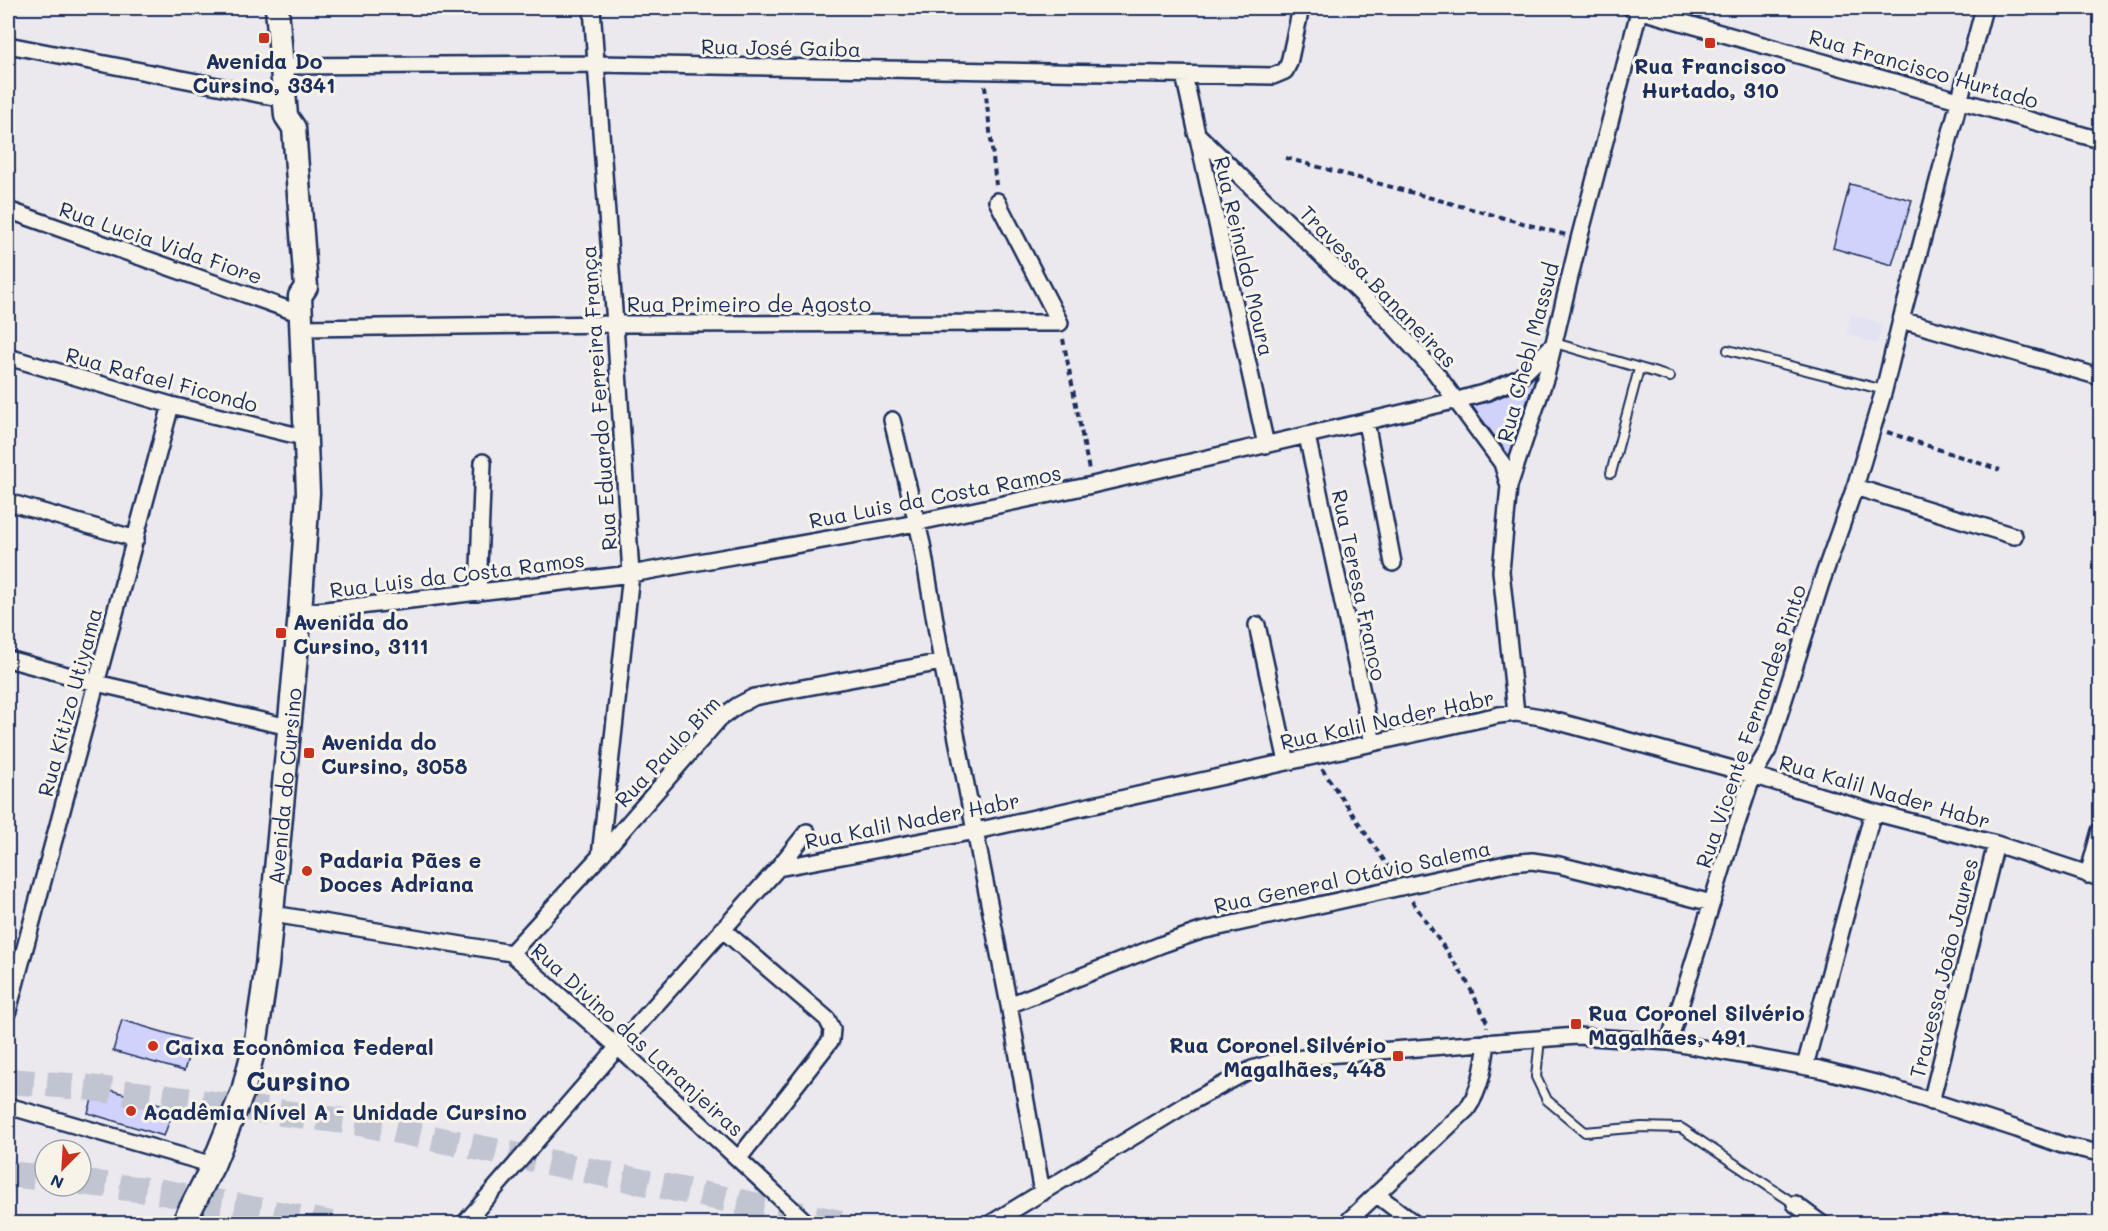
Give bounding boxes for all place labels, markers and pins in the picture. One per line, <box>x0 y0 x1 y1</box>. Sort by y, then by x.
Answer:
marker: Avenida Do Cursino, 3341 <box>257 31 271 45</box>
marker: Rua Francisco Hurtado, 310 <box>1703 36 1717 50</box>
place label: Avenida Do Cursino, 3341 <box>193 47 335 98</box>
place label: Rua Francisco Hurtado, 310 <box>1634 52 1786 103</box>
place label: Avenida do Cursino, 3111 <box>293 608 429 659</box>
marker: Avenida do Cursino, 3111 <box>274 626 288 640</box>
place label: Avenida do Cursino, 3058 <box>321 728 467 779</box>
marker: Avenida do Cursino, 3058 <box>302 746 316 760</box>
place label: Padaria Pães e Doces Adriana <box>319 846 481 897</box>
marker: Padaria Pães e Doces Adriana <box>300 864 314 878</box>
place label: Rua Coronel Silvério Magalhães, 491 <box>1588 999 1805 1050</box>
marker: Rua Coronel Silvério Magalhães, 491 <box>1569 1017 1583 1031</box>
place label: Rua Coronel Silvério Magalhães, 448 <box>1169 1031 1386 1082</box>
place label: Caixa Econômica Federal <box>165 1033 434 1060</box>
marker: Caixa Econômica Federal <box>146 1039 160 1053</box>
marker: Rua Coronel Silvério Magalhães, 448 <box>1391 1049 1405 1063</box>
place label: Acadêmia Nível A - Unidade Cursino <box>143 1098 527 1125</box>
marker: Acadêmia Nível A - Unidade Cursino <box>124 1104 138 1118</box>

